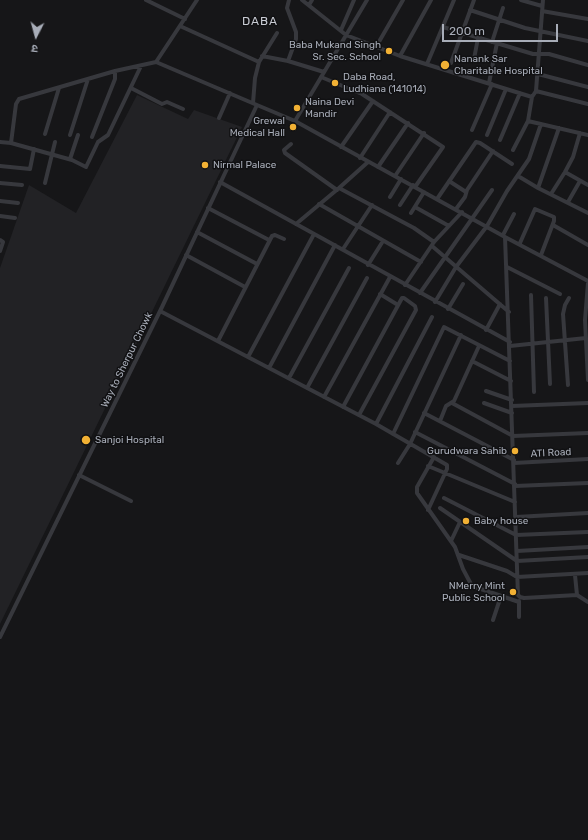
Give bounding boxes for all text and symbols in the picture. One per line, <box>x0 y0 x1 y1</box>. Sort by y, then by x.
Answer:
district label: DABA <box>242 15 278 29</box>
north arrow <box>16 16 56 56</box>
scale bar <box>444 16 560 42</box>
text: 200 m <box>449 24 485 38</box>
place label: Baba Mukand Singh Sr. Sec. School <box>289 39 381 62</box>
text: उ <box>31 42 39 55</box>
marker: Baba Mukand Singh Sr. Sec. School <box>384 46 394 56</box>
place label: Nanank Sar Charitable Hospital <box>454 53 543 76</box>
marker: Nanank Sar Charitable Hospital <box>439 59 451 71</box>
place label: Daba Road, Ludhiana (141014) <box>343 71 426 94</box>
marker: Daba Road, Ludhiana (141014) <box>330 78 340 88</box>
place label: Naina Devi Mandir <box>305 96 354 120</box>
marker: Naina Devi Mandir <box>292 103 302 113</box>
place label: Grewal Medical Hall <box>230 115 285 138</box>
marker: Grewal Medical Hall <box>288 122 298 132</box>
place label: Nirmal Palace <box>213 159 276 171</box>
marker: Nirmal Palace <box>200 160 210 170</box>
street label: Way to Sherpur Chowk <box>99 310 155 410</box>
marker: Sanjoi Hospital <box>80 434 92 446</box>
place label: Sanjoi Hospital <box>95 434 164 446</box>
place label: Gurudwara Sahib <box>427 445 507 457</box>
marker: Gurudwara Sahib <box>510 446 520 456</box>
street label: ATI Road <box>530 446 572 460</box>
place label: Baby house <box>474 515 528 527</box>
marker: Baby house <box>461 516 471 526</box>
place label: NMerry Mint Public School <box>442 580 505 604</box>
marker: NMerry Mint Public School <box>508 587 518 597</box>

